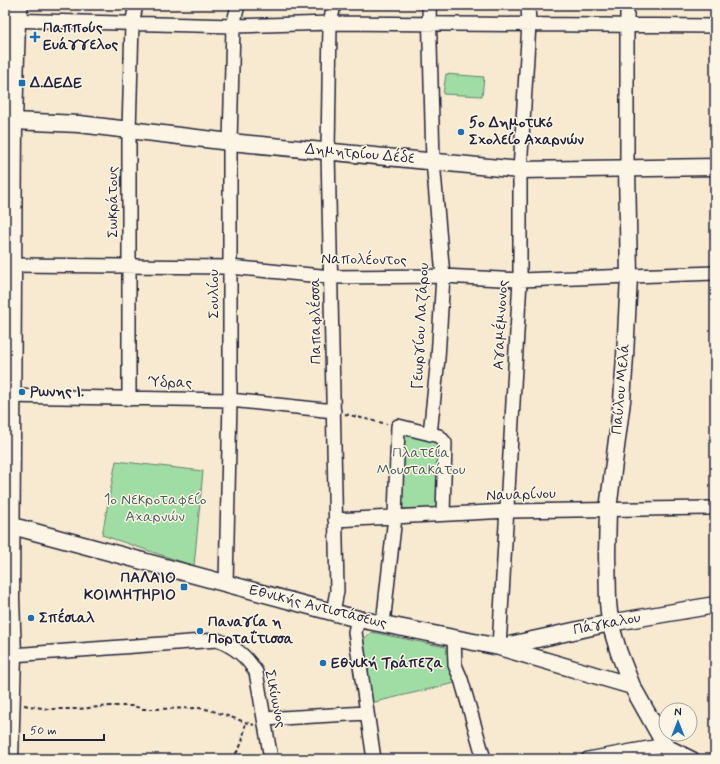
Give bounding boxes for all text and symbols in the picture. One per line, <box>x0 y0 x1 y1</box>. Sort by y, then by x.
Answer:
place label: Παππούς Ευάγγελος <box>43 18 118 55</box>
marker: Παππούς Ευάγγελος <box>30 32 40 42</box>
place label: Δ.ΔΕΔΕ <box>29 73 82 93</box>
marker: Δ.ΔΕΔΕ <box>17 78 27 88</box>
place label: 5ο Δημοτικό Σχολείο Αχαρνών <box>469 113 584 150</box>
marker: 5ο Δημοτικό Σχολείο Αχαρνών <box>456 127 466 137</box>
street label: Δημητρίου Δέδε <box>304 139 416 169</box>
street label: Σωκράτους <box>103 166 123 238</box>
street label: Ναπολέοντος <box>321 249 407 271</box>
street label: Γεωργίου Λαζάρου <box>408 262 434 390</box>
street label: Σουλίου <box>204 269 224 319</box>
street label: Παπαφλέσσα <box>305 277 327 364</box>
street label: Αγαμέμνονος <box>489 279 513 370</box>
street label: Παύλου Μελά <box>607 342 635 435</box>
street label: Ύδρας <box>148 373 193 393</box>
place label: Ρωνης Ι. <box>30 382 84 402</box>
marker: Ρωνης Ι. <box>17 387 27 397</box>
park label: Πλατεία Μουστακάτου <box>376 443 466 480</box>
street label: Ναυαρίνου <box>486 484 556 506</box>
park label: 1ο Νεκροταφείο Αχαρνών <box>104 490 207 527</box>
place label: ΠΑΛΑΙΟ ΚΟΙΜΗΤΗΡΙΟ <box>84 568 176 605</box>
street label: Εθνικής Αντιστάσεως <box>247 580 389 634</box>
marker: ΠΑΛΑΙΟ ΚΟΙΜΗΤΗΡΙΟ <box>179 582 189 592</box>
place label: Σπέσιαλ <box>39 607 95 628</box>
street label: Πάγκαλου <box>572 608 643 640</box>
place label: Παναγία η Πορταΐτισσα <box>208 612 294 649</box>
marker: Σπέσιαλ <box>26 613 36 623</box>
marker: Παναγία η Πορταΐτισσα <box>195 626 205 636</box>
place label: Εθνική Τράπεζα <box>331 653 444 673</box>
marker: Εθνική Τράπεζα <box>318 658 328 668</box>
street label: Σικύωνος <box>259 668 291 730</box>
north arrow <box>658 702 698 742</box>
text: N <box>674 706 682 720</box>
scale bar <box>24 716 104 742</box>
text: 50 m <box>30 723 57 739</box>

